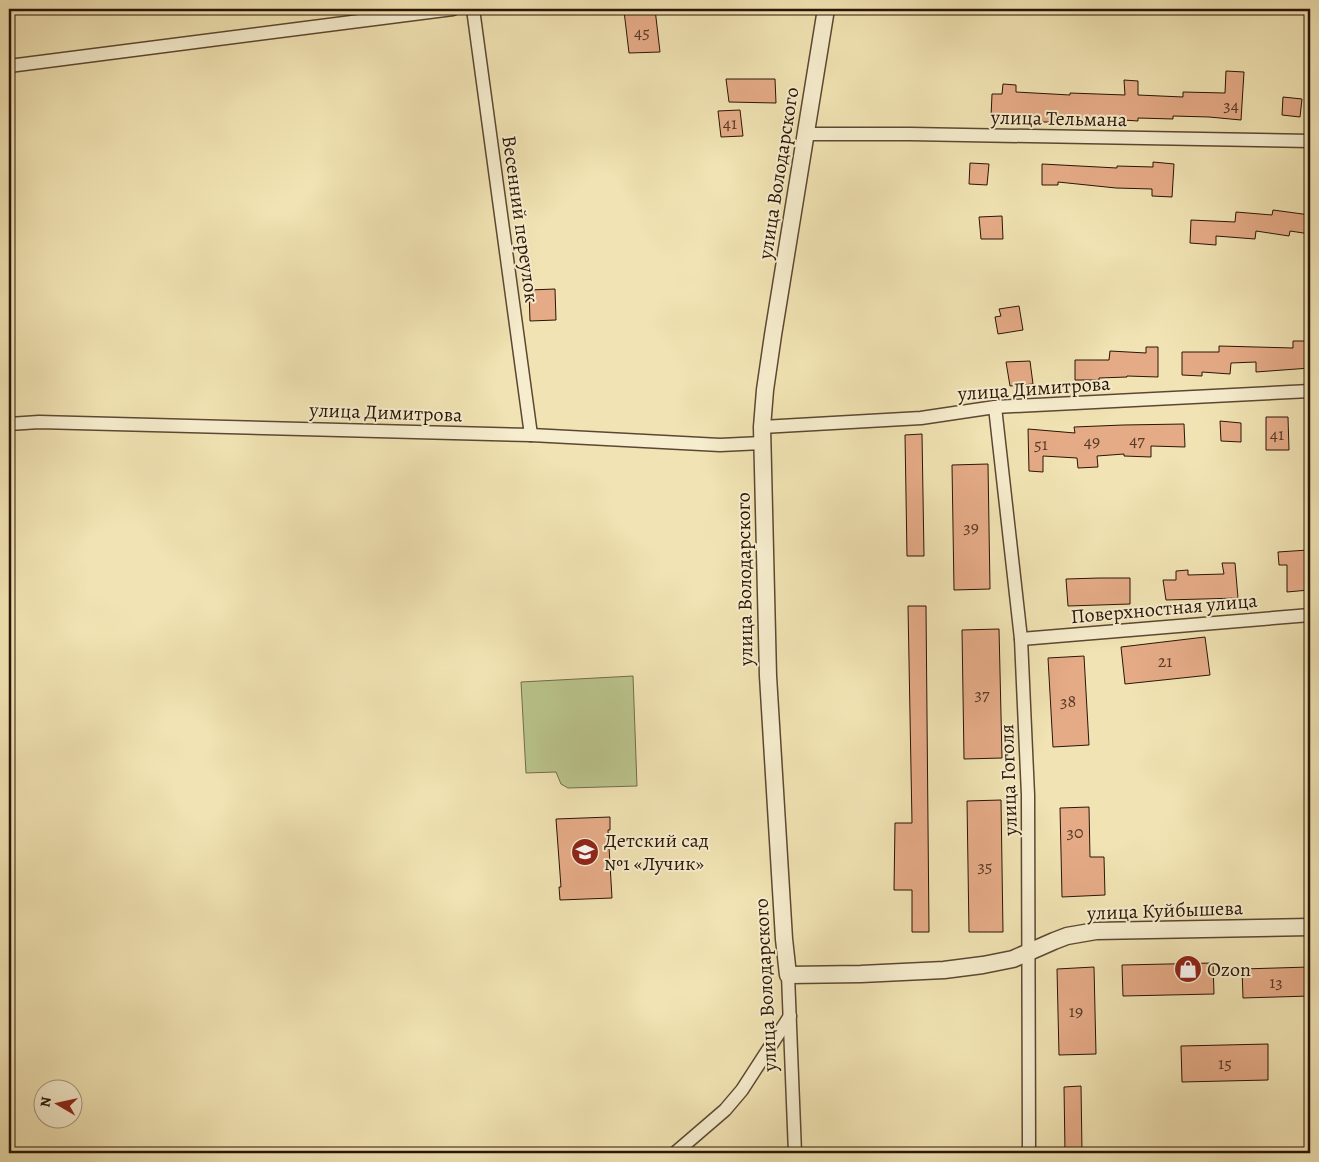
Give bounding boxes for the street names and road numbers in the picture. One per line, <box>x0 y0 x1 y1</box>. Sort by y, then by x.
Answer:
street label: улица Володарского <box>751 85 805 262</box>
street label: улица Тельмана <box>990 104 1128 133</box>
street label: Весенний переулок <box>495 134 546 304</box>
street label: улица Димитрова <box>956 370 1112 407</box>
street label: улица Димитрова <box>308 396 464 429</box>
street label: улица Володарского <box>729 492 760 667</box>
street label: Поверхностная улица <box>1070 587 1259 630</box>
street label: улица Гоголя <box>993 724 1024 837</box>
street label: улица Куйбышева <box>1086 894 1244 927</box>
street label: улица Володарского <box>747 898 784 1073</box>

